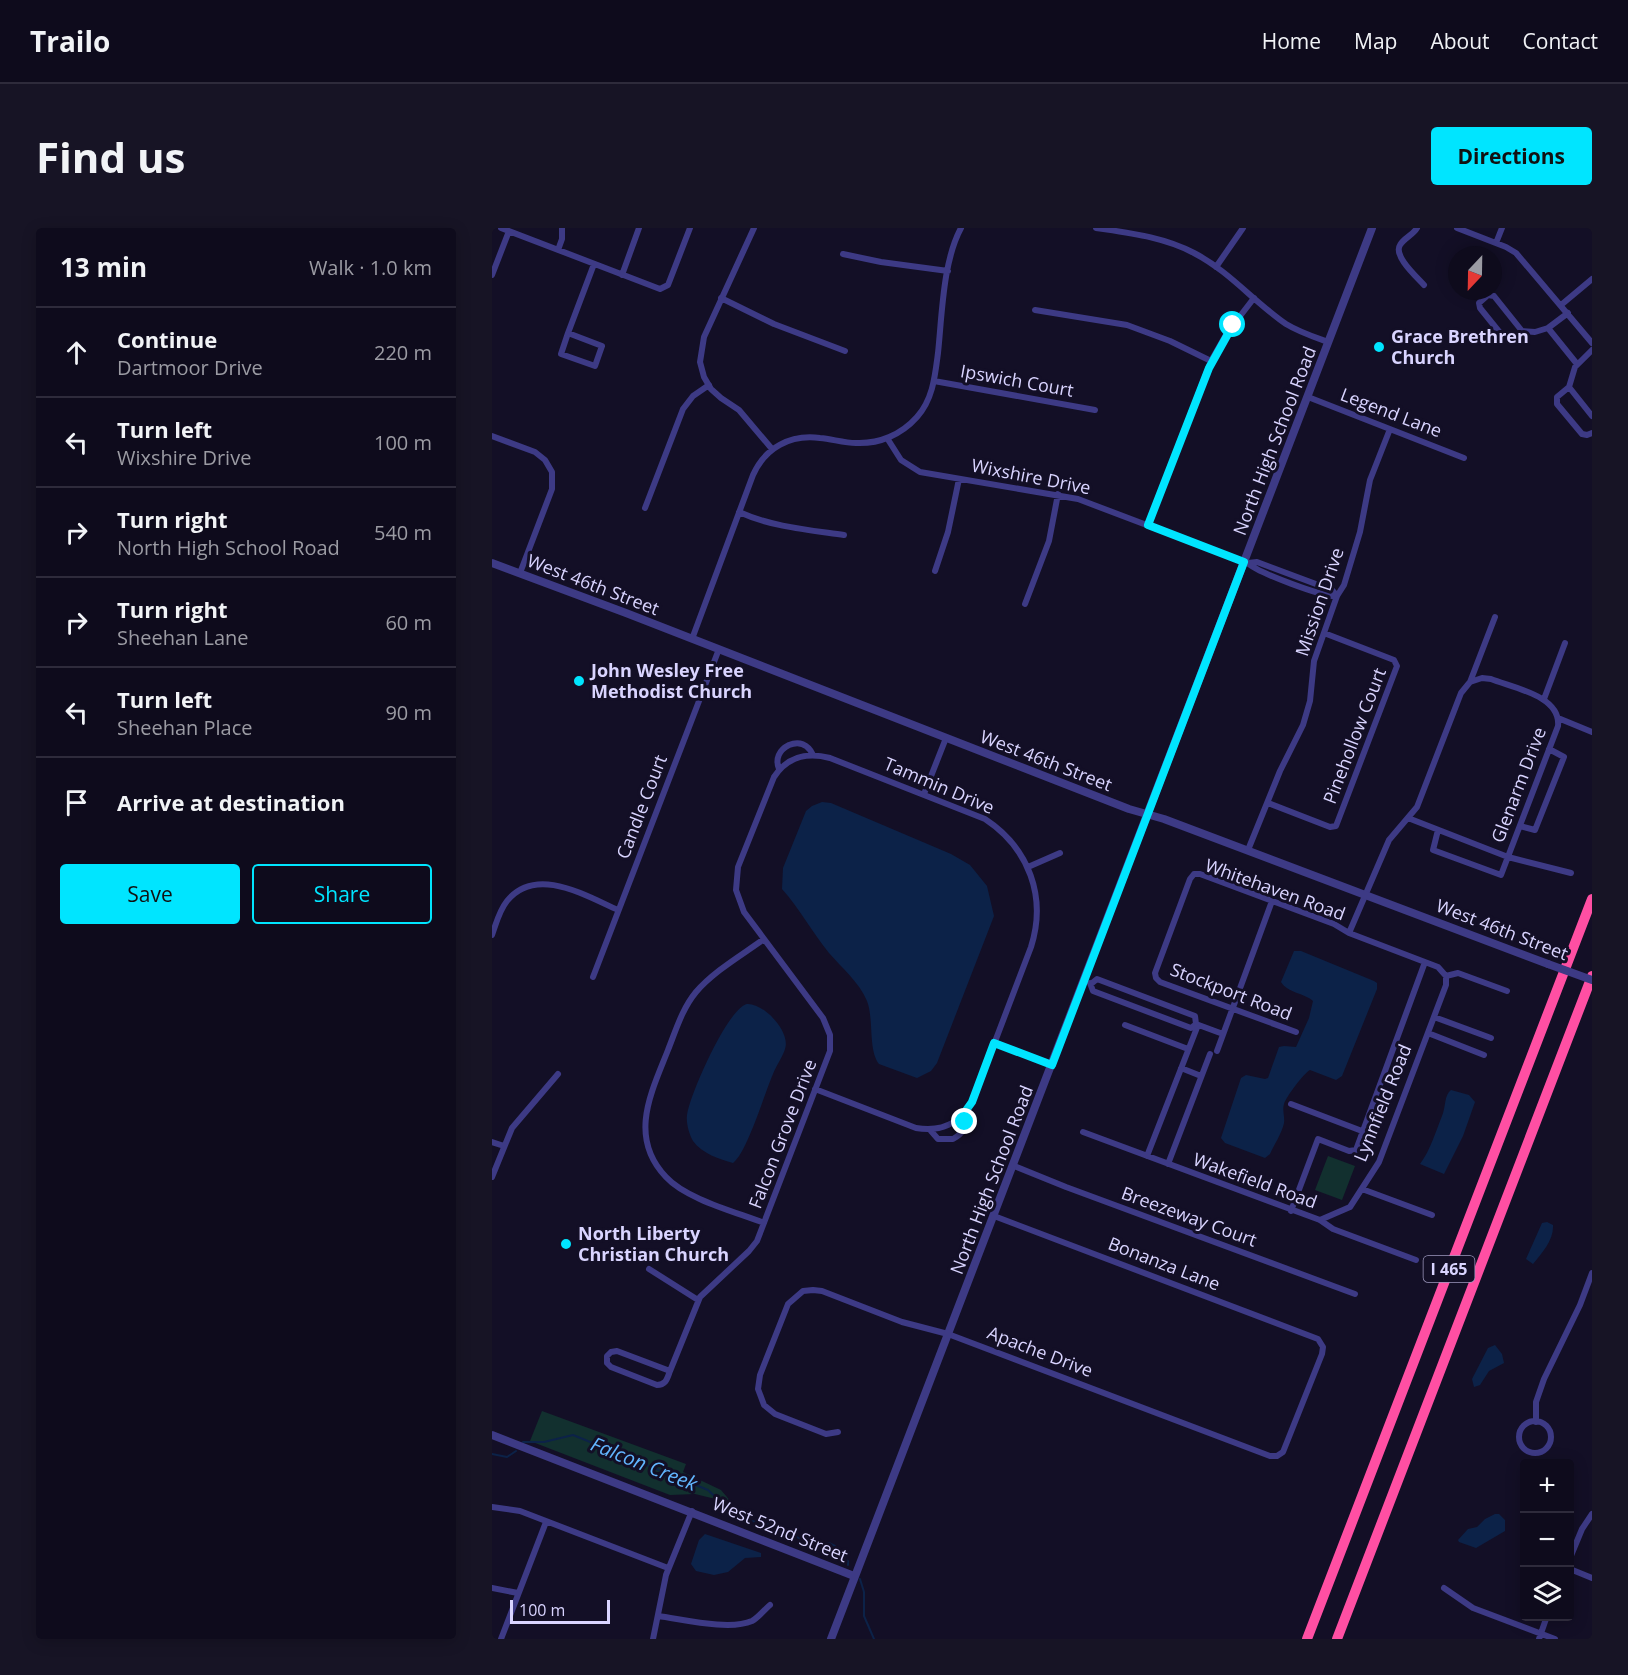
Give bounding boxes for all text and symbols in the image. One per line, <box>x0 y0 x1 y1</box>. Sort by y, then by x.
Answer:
text: Trailo <box>30 22 110 60</box>
text: Home <box>1262 27 1321 55</box>
text: Map <box>1354 27 1397 55</box>
text: About <box>1430 27 1490 55</box>
text: Contact <box>1523 27 1598 55</box>
button: Directions <box>1431 127 1592 185</box>
text: Find us <box>36 128 185 185</box>
north arrow <box>1448 246 1502 300</box>
text: 13 min <box>60 249 147 285</box>
text: Walk · 1.0 km <box>309 254 432 281</box>
route start <box>1219 311 1245 337</box>
text: Continue <box>117 324 217 354</box>
place label: Grace Brethren Church <box>1391 324 1529 369</box>
icon: ahead <box>60 336 93 369</box>
text: 220 m <box>374 339 432 366</box>
marker: Grace Brethren Church <box>1372 340 1386 354</box>
street label: North High School Road <box>1227 343 1321 539</box>
text: Dartmoor Drive <box>117 354 263 381</box>
street label: Ipswich Court <box>959 358 1076 402</box>
street label: Legend Lane <box>1337 382 1445 442</box>
text: Turn left <box>117 414 212 444</box>
icon: left <box>60 426 93 459</box>
text: 100 m <box>374 429 432 456</box>
text: Wixshire Drive <box>117 444 251 471</box>
street label: Wixshire Drive <box>970 453 1093 499</box>
text: Turn right <box>117 504 228 534</box>
icon: right <box>60 516 93 549</box>
text: 540 m <box>374 519 432 546</box>
text: North High School Road <box>117 534 340 561</box>
street label: Mission Drive <box>1289 544 1349 659</box>
street label: West 46th Street <box>524 548 663 620</box>
text: Turn right <box>117 594 228 624</box>
icon: right <box>60 606 93 639</box>
text: 60 m <box>385 609 432 636</box>
text: Sheehan Lane <box>117 624 249 651</box>
place label: John Wesley Free Methodist Church <box>589 658 752 703</box>
street label: Pinehollow Court <box>1317 664 1391 807</box>
marker: John Wesley Free Methodist Church <box>572 674 586 688</box>
text: Turn left <box>117 684 212 714</box>
icon: left <box>60 696 93 729</box>
text: 90 m <box>385 699 432 726</box>
text: Sheehan Place <box>117 714 253 741</box>
street label: West 46th Street <box>977 724 1116 796</box>
street label: Glenarm Drive <box>1485 724 1551 846</box>
street label: Candle Court <box>610 751 672 862</box>
street label: Tammin Drive <box>881 751 998 819</box>
icon: arrive <box>60 786 93 819</box>
text: Arrive at destination <box>117 787 345 817</box>
street label: Whitehaven Road <box>1202 853 1349 926</box>
button: Save <box>60 864 240 924</box>
button: Share <box>252 864 432 924</box>
street label: West 46th Street <box>1433 893 1572 965</box>
street label: Stockport Road <box>1167 957 1296 1025</box>
street label: Lynnfield Road <box>1348 1040 1416 1165</box>
street label: Falcon Grove Drive <box>743 1056 822 1212</box>
street label: North High School Road <box>944 1082 1038 1278</box>
route end <box>951 1108 977 1134</box>
street label: Wakefield Road <box>1190 1147 1321 1214</box>
street label: Breezeway Court <box>1118 1180 1260 1252</box>
place label: North Liberty Christian Church <box>578 1221 729 1266</box>
street label: Bonanza Lane <box>1105 1231 1224 1295</box>
marker: North Liberty Christian Church <box>559 1237 573 1251</box>
road number: I 465 <box>1424 1256 1474 1282</box>
street label: Apache Drive <box>984 1320 1096 1382</box>
water label: Falcon Creek <box>587 1430 702 1498</box>
map controls <box>1520 1459 1574 1621</box>
button: + <box>1520 1459 1574 1513</box>
street label: West 52nd Street <box>709 1491 852 1567</box>
button: − <box>1520 1513 1574 1567</box>
button: layers <box>1520 1567 1574 1621</box>
scale bar <box>510 1597 610 1624</box>
text: 100 m <box>519 1599 565 1621</box>

